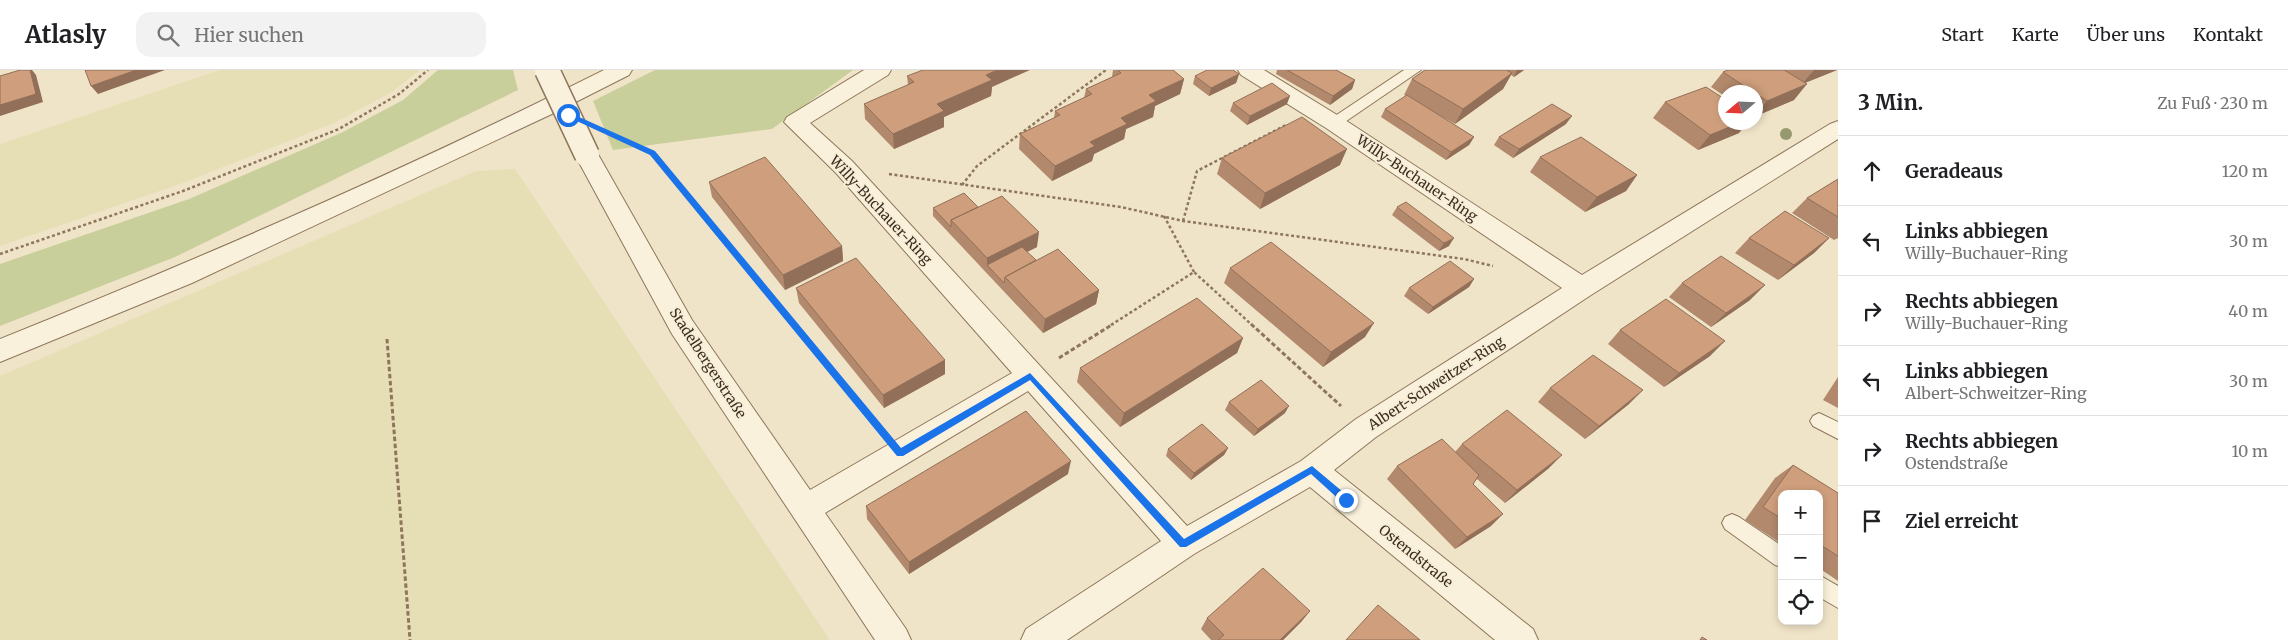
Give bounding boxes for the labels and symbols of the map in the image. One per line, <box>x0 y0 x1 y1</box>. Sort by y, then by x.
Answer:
north arrow <box>1718 85 1763 130</box>
route start <box>557 104 580 127</box>
street label: Willy-Buchauer-Ring <box>1352 130 1481 226</box>
street label: Willy-Buchauer-Ring <box>825 151 936 269</box>
street label: Stadelbergerstraße <box>666 304 750 422</box>
street label: Albert-Schweitzer-Ring <box>1364 332 1508 434</box>
route end <box>1335 489 1358 512</box>
street label: Ostendstraße <box>1375 521 1457 591</box>

